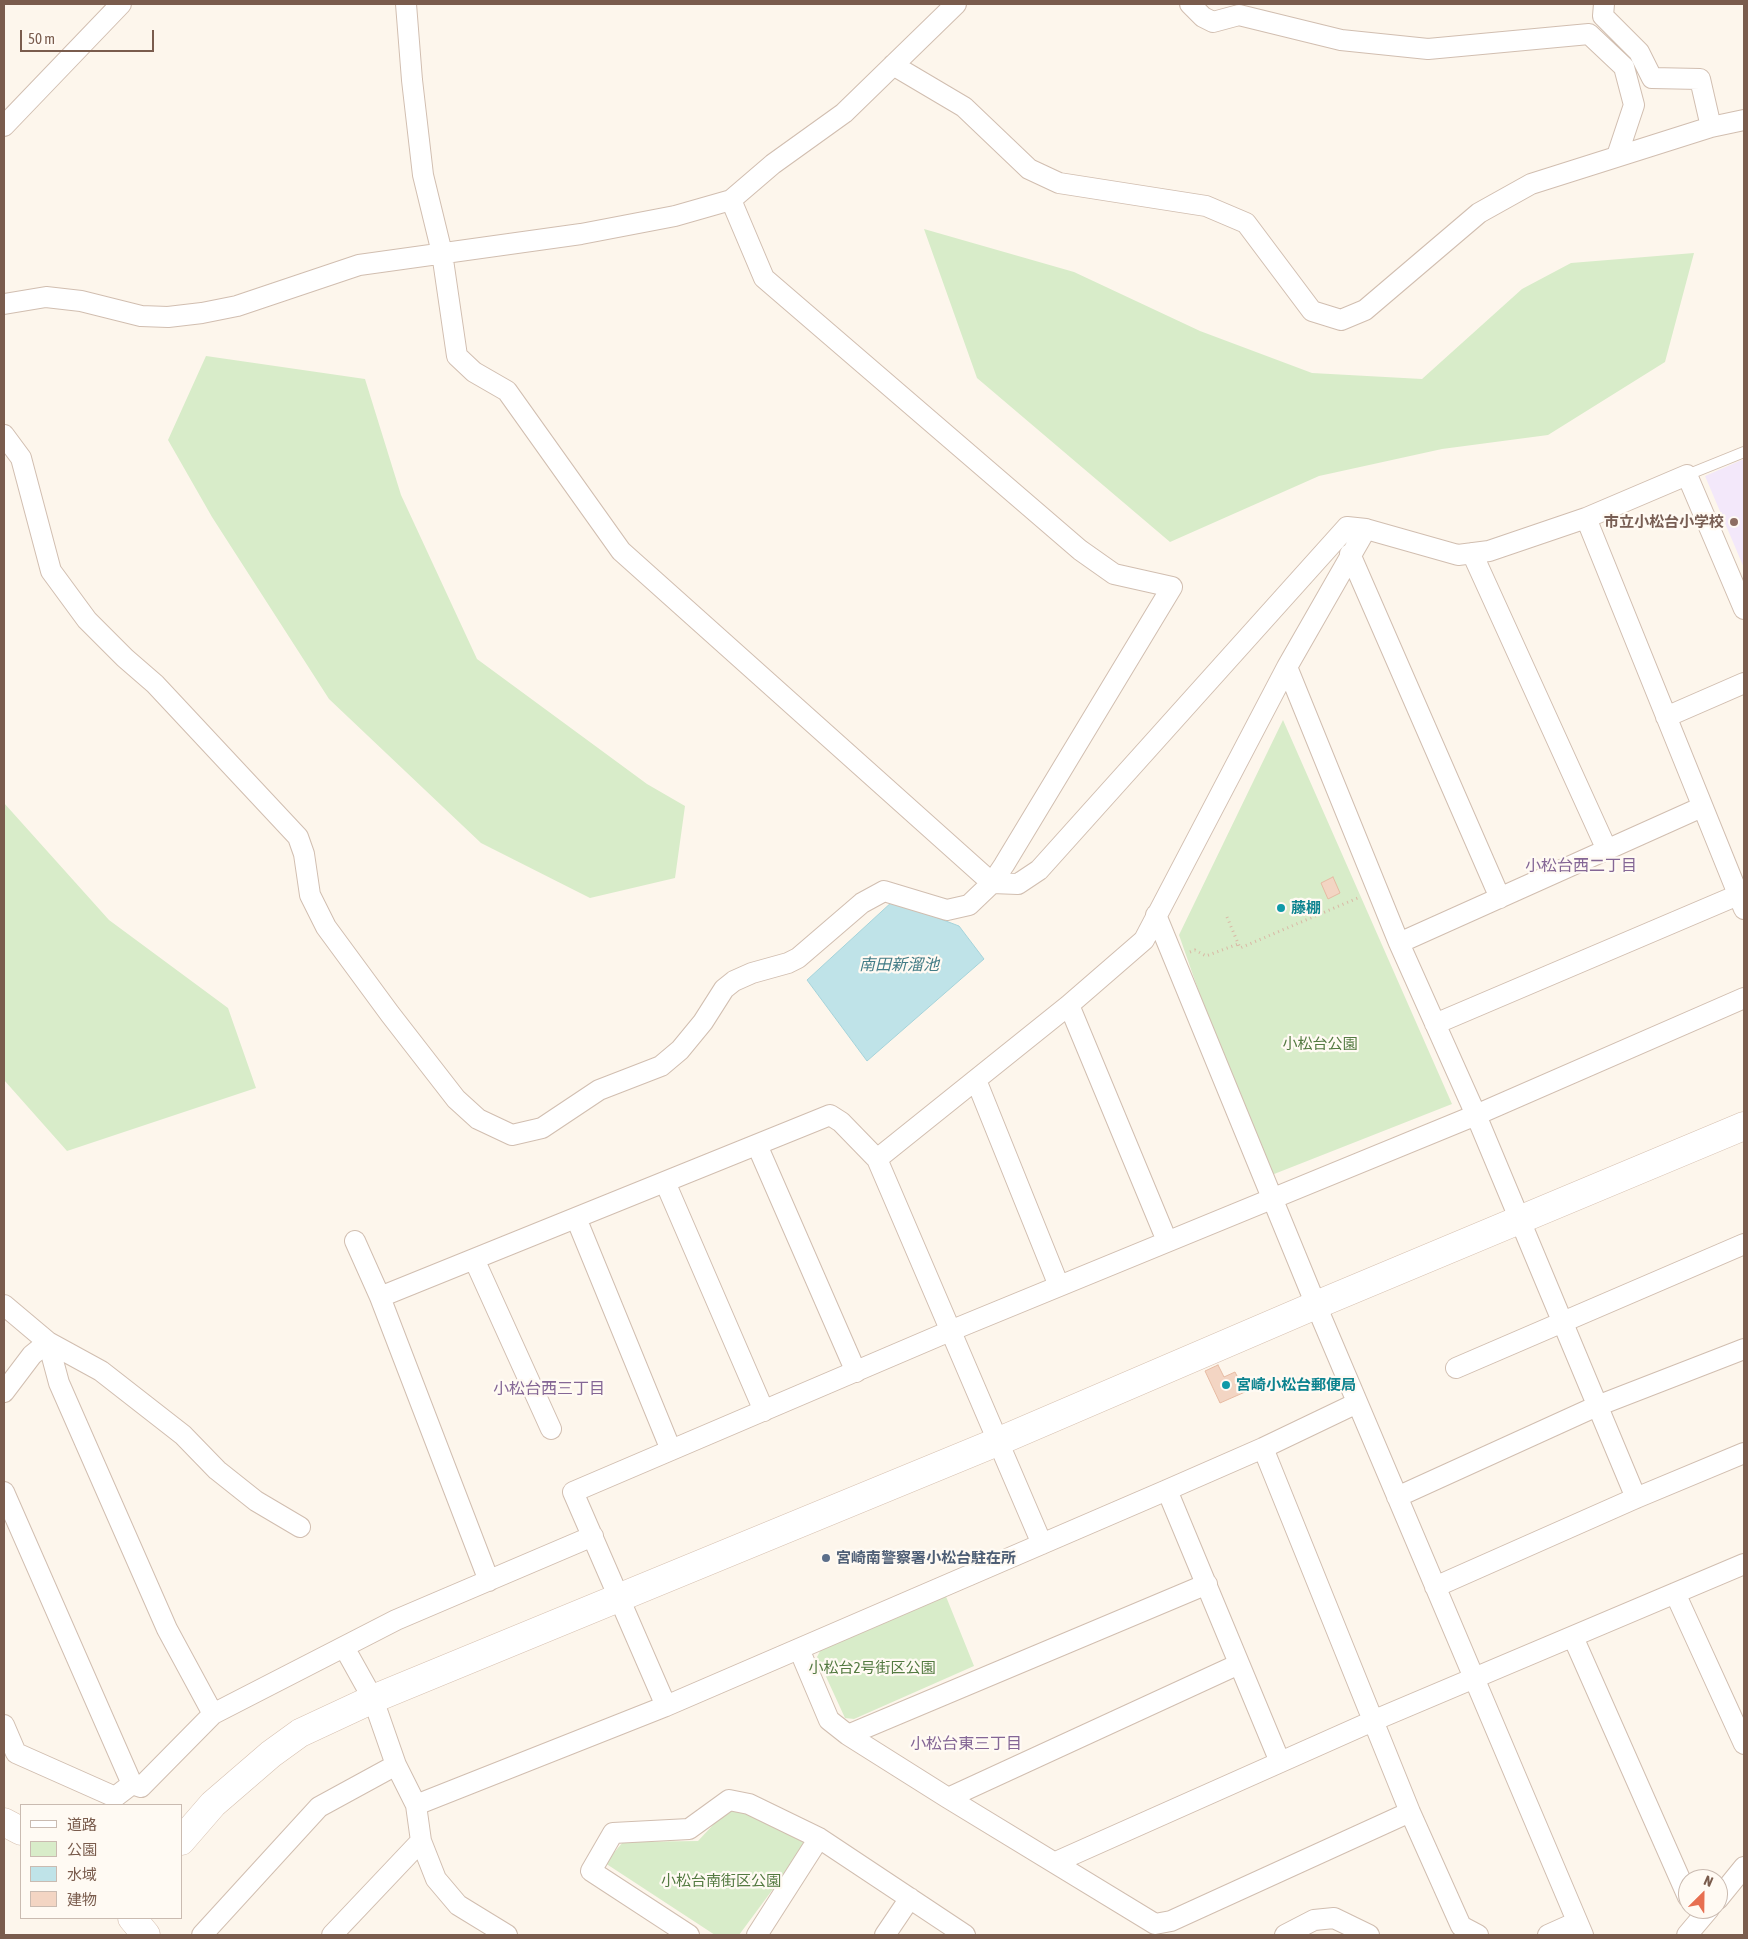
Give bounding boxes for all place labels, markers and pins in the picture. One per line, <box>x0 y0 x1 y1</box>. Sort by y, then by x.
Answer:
place label: 市立小松台小学校 <box>1604 513 1724 531</box>
marker: 市立小松台小学校 <box>1728 516 1740 528</box>
place label: 藤棚 <box>1291 899 1321 917</box>
marker: 藤棚 <box>1275 902 1287 914</box>
place label: 宮崎小松台郵便局 <box>1236 1376 1356 1394</box>
marker: 宮崎小松台郵便局 <box>1220 1379 1232 1391</box>
place label: 宮崎南警察署小松台駐在所 <box>836 1549 1016 1567</box>
marker: 宮崎南警察署小松台駐在所 <box>820 1552 832 1564</box>

